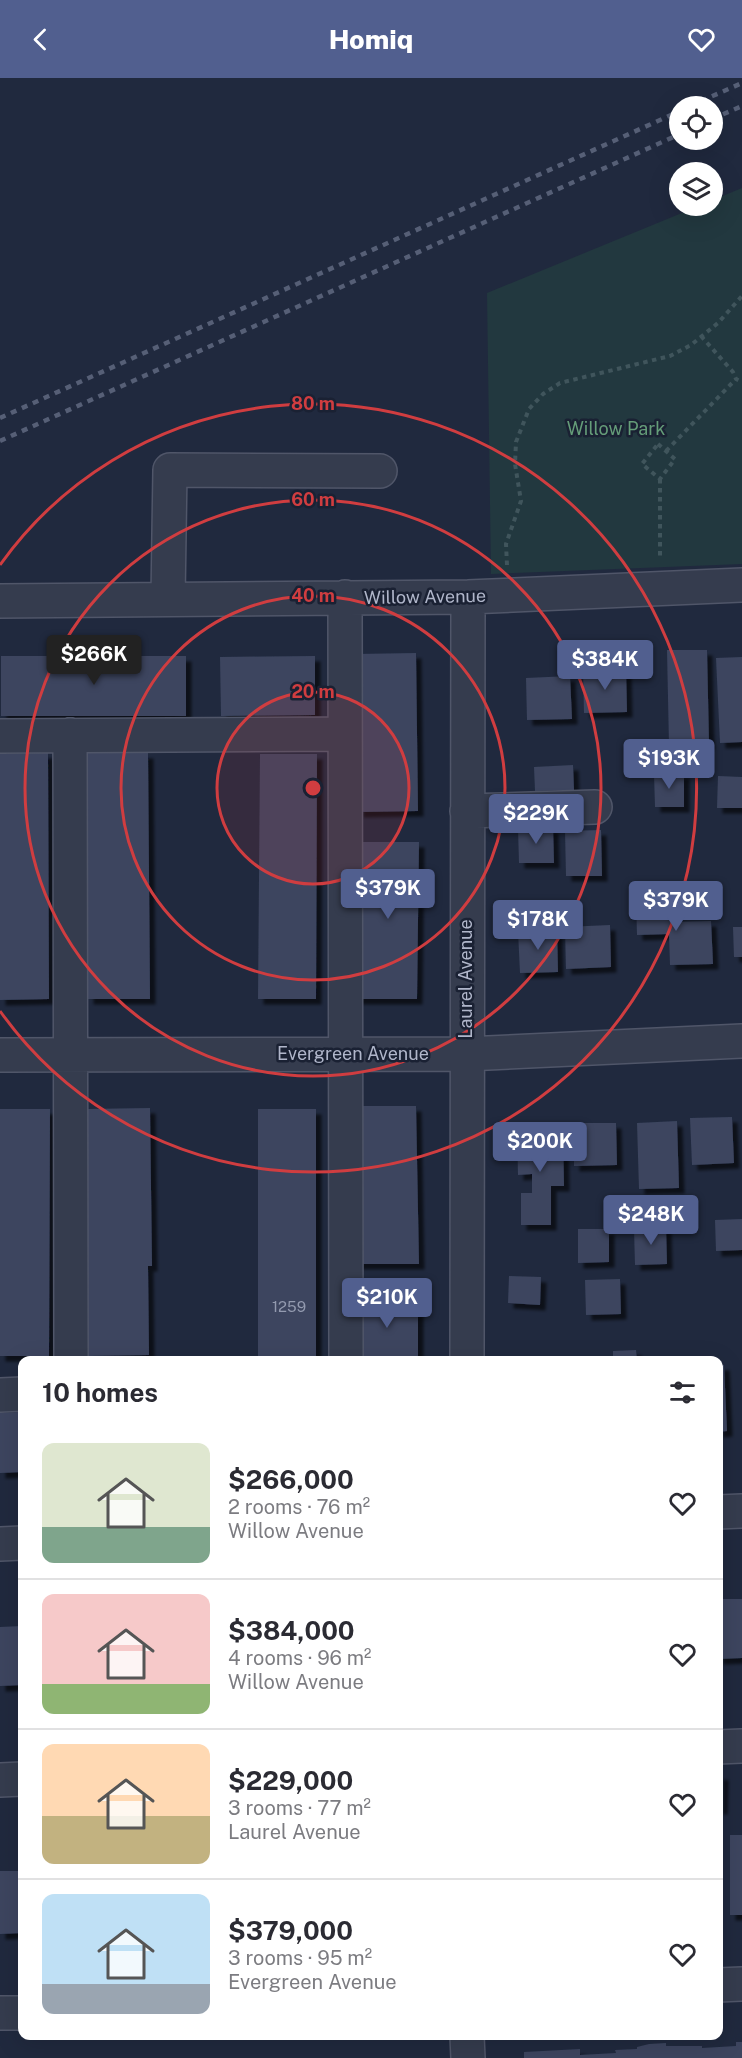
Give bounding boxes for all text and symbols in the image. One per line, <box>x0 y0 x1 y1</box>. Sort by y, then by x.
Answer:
icon: back <box>24 23 57 56</box>
text: Homiq <box>329 23 413 55</box>
icon: heart <box>685 23 718 56</box>
map controls <box>669 96 723 216</box>
button: locate <box>669 96 723 150</box>
button: layers <box>669 162 723 216</box>
text: 80 m <box>291 393 335 414</box>
park label: Willow Park <box>567 418 665 439</box>
text: 60 m <box>291 489 335 510</box>
text: 40 m <box>291 585 335 606</box>
street label: Willow Avenue <box>364 585 486 608</box>
pin: $266K <box>52 635 136 686</box>
pin: $384K <box>563 640 647 691</box>
text: $266K <box>60 642 128 666</box>
text: $384K <box>571 647 639 671</box>
text: 20 m <box>291 681 335 702</box>
pin: $193K <box>627 739 711 790</box>
text: $193K <box>638 746 700 770</box>
centre of rings <box>303 778 323 798</box>
pin: $229K <box>494 794 578 845</box>
text: $229K <box>503 801 569 825</box>
pin: $379K <box>346 869 430 920</box>
text: $379K <box>355 876 421 900</box>
pin: $379K <box>634 881 718 932</box>
text: $379K <box>643 888 709 912</box>
pin: $178K <box>496 900 580 951</box>
text: $178K <box>507 907 569 931</box>
street label: Laurel Avenue <box>455 919 476 1039</box>
street label: Evergreen Avenue <box>277 1043 429 1064</box>
pin: $200K <box>498 1122 582 1173</box>
text: $200K <box>507 1129 573 1153</box>
pin: $248K <box>609 1195 693 1246</box>
text: $248K <box>617 1202 685 1226</box>
pin: $210K <box>345 1278 429 1329</box>
text: $210K <box>356 1285 418 1309</box>
house number: 1259 <box>272 1298 306 1315</box>
icon: filters <box>666 1376 699 1409</box>
text: 10 homes <box>42 1377 158 1408</box>
text: $266,000 <box>228 1464 354 1495</box>
icon: home <box>90 1467 162 1539</box>
icon: heart <box>666 1487 699 1520</box>
text: 2 rooms · 76 m² <box>228 1495 370 1519</box>
text: Willow Avenue <box>228 1519 364 1543</box>
text: $384,000 <box>228 1615 355 1646</box>
icon: home <box>90 1618 162 1690</box>
icon: heart <box>666 1638 699 1671</box>
text: 4 rooms · 96 m² <box>228 1646 371 1670</box>
text: Willow Avenue <box>228 1670 364 1694</box>
text: $229,000 <box>228 1765 353 1796</box>
icon: home <box>90 1768 162 1840</box>
icon: heart <box>666 1788 699 1821</box>
text: 3 rooms · 77 m² <box>228 1796 371 1820</box>
text: Laurel Avenue <box>228 1820 361 1844</box>
text: $379,000 <box>228 1915 353 1946</box>
icon: home <box>90 1918 162 1990</box>
icon: heart <box>666 1938 699 1971</box>
text: 3 rooms · 95 m² <box>228 1946 372 1970</box>
text: Evergreen Avenue <box>228 1970 397 1994</box>

